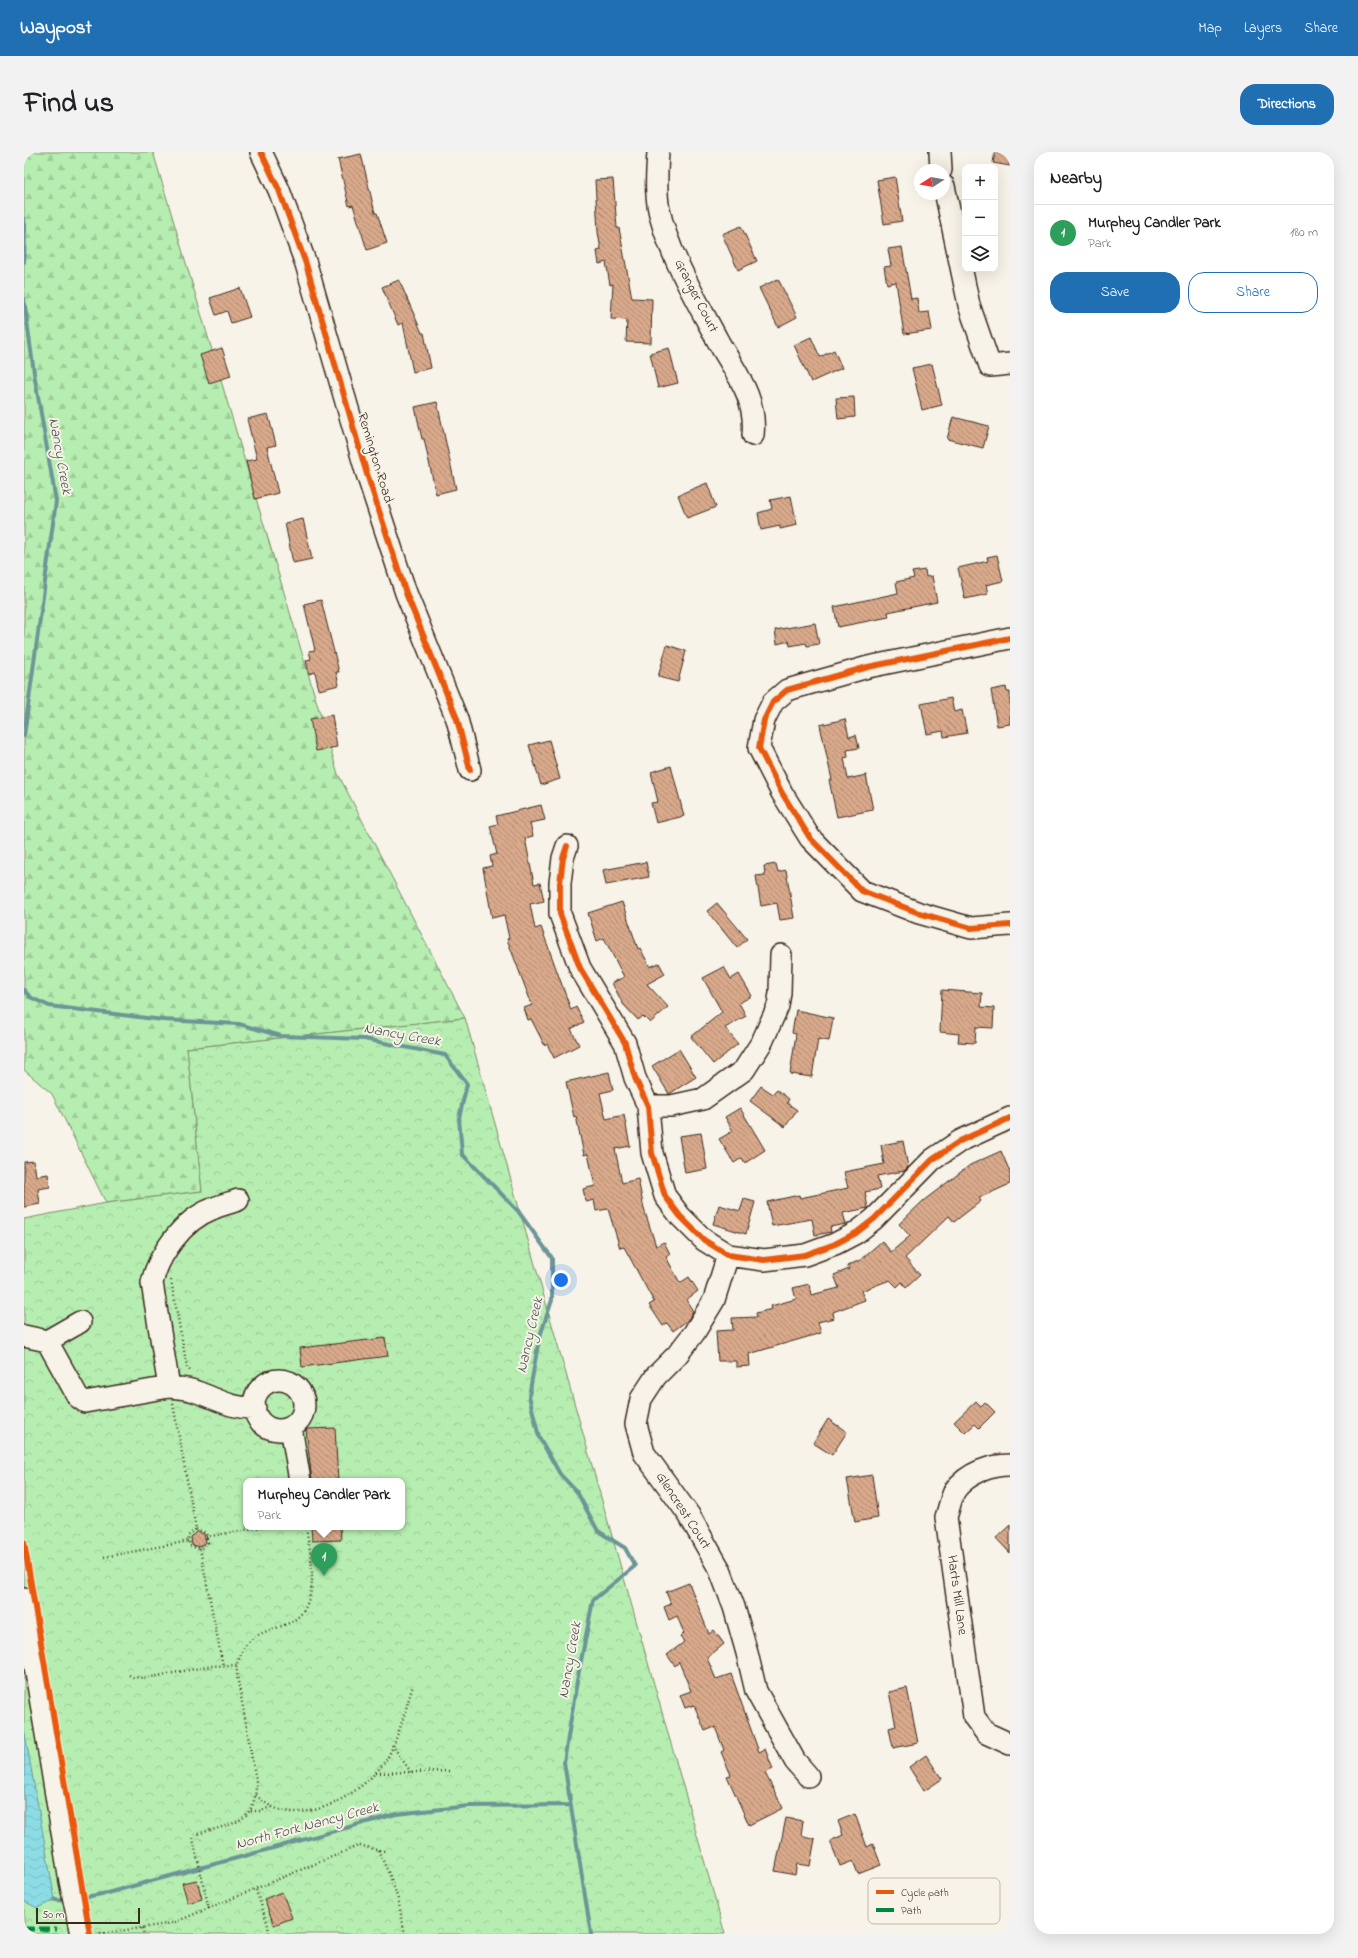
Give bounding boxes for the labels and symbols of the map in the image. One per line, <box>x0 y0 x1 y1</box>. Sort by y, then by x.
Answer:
north arrow <box>914 164 950 200</box>
street label: Granger Court <box>668 256 724 337</box>
street label: Remington Road <box>350 410 399 506</box>
water label: Nancy Creek <box>41 416 78 498</box>
water label: Nancy Creek <box>362 1017 443 1054</box>
your location <box>551 1270 571 1290</box>
water label: Nancy Creek <box>511 1293 551 1375</box>
street label: Glencrest Court <box>650 1468 716 1554</box>
pin: 1 <box>311 1543 337 1576</box>
street label: Harts Mill Lane <box>941 1554 973 1637</box>
water label: Nancy Creek <box>552 1619 589 1700</box>
water label: North Fork Nancy Creek <box>233 1796 382 1857</box>
legend <box>868 1878 1000 1924</box>
text: Cycle path <box>901 1885 949 1902</box>
text: Path <box>901 1903 922 1919</box>
scale bar <box>36 1906 140 1925</box>

